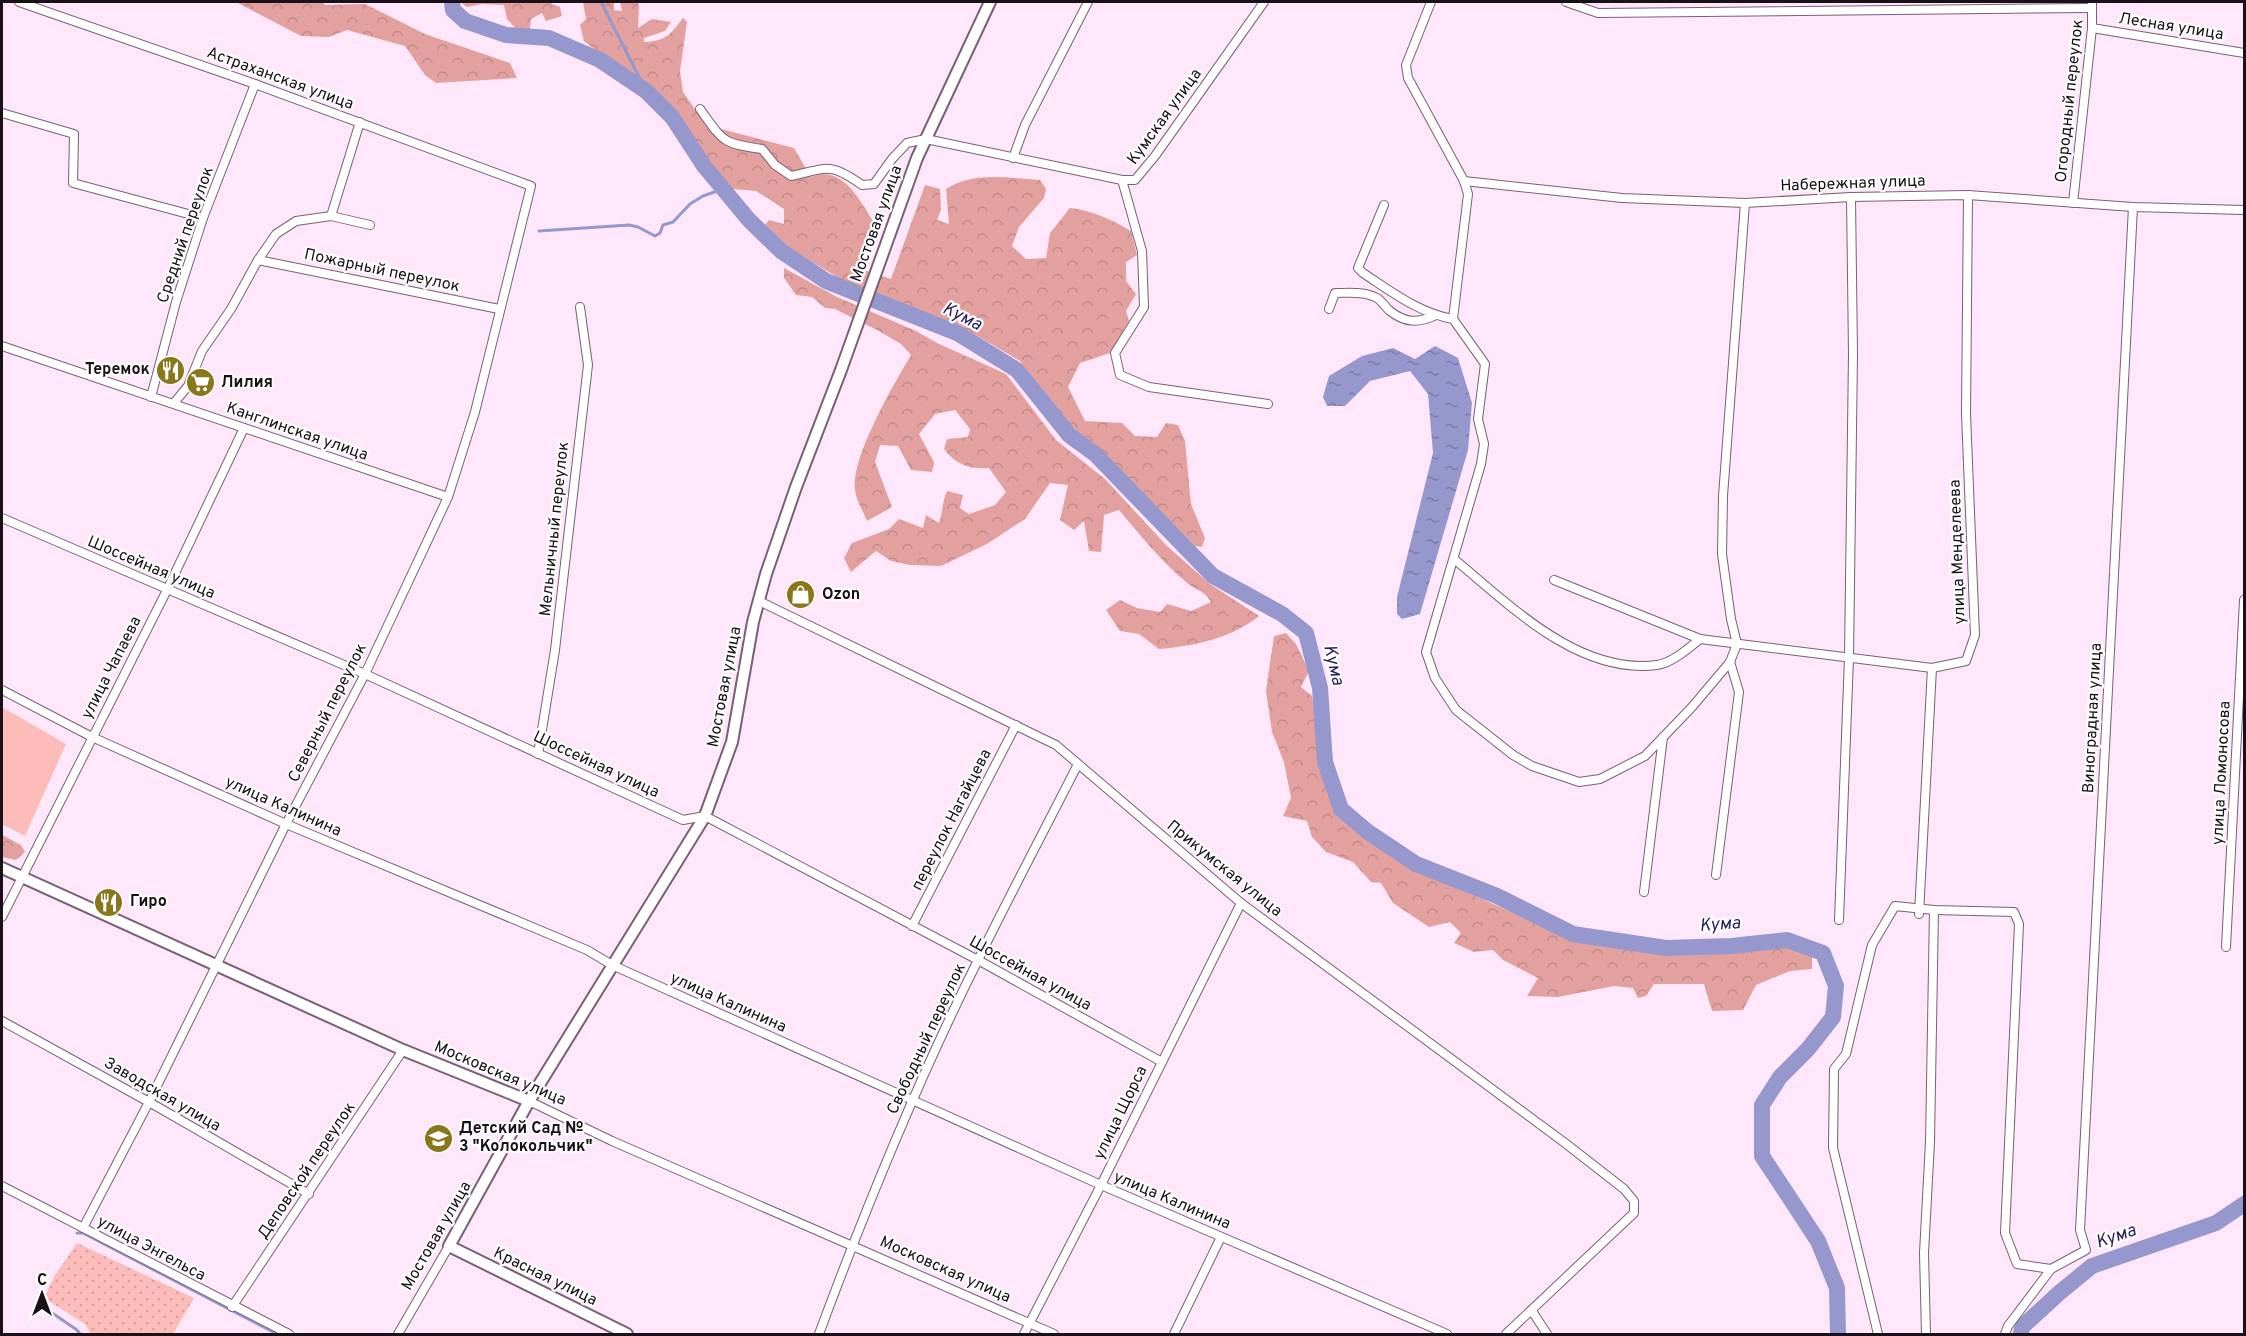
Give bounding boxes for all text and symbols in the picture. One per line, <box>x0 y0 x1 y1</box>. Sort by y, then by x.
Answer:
street label: Лесная улица <box>2117 9 2225 45</box>
street label: Огородный переулок <box>2051 18 2089 184</box>
street label: Астраханская улица <box>204 43 356 115</box>
street label: Кумская улица <box>1123 65 1207 169</box>
street label: Мостовая улица <box>847 163 907 285</box>
street label: Средний переулок <box>153 164 219 306</box>
street label: Набережная улица <box>1780 171 1926 197</box>
street label: Пожарный переулок <box>302 245 462 297</box>
water label: Кума <box>938 297 986 337</box>
restaurant icon: Теремок <box>155 354 187 386</box>
place label: Теремок <box>85 360 150 380</box>
supermarket icon: Лилия <box>184 367 216 399</box>
place label: Лилия <box>221 373 273 393</box>
street label: Канглинская улица <box>224 398 370 466</box>
street label: Мельничный переулок <box>536 441 574 617</box>
street label: улица Менделеева <box>1945 479 1971 625</box>
street label: Шоссейная улица <box>84 532 218 604</box>
shop icon: Ozon <box>785 579 817 611</box>
place label: Ozon <box>822 585 860 605</box>
street label: улица Чапаева <box>77 613 147 723</box>
street label: Мостовая улица <box>703 625 747 749</box>
street label: Северный переулок <box>284 640 372 786</box>
water label: Кума <box>1317 642 1349 688</box>
street label: Виноградная улица <box>2079 642 2107 794</box>
street label: улица Ломоносова <box>2208 700 2236 846</box>
street label: Шоссейная улица <box>530 727 662 803</box>
street label: переулок Нагайцева <box>908 746 996 894</box>
street label: улица Калинина <box>222 772 344 842</box>
street label: Прикумская улица <box>1162 816 1286 922</box>
restaurant icon: Гиро <box>93 886 125 918</box>
place label: Гиро <box>130 892 167 912</box>
water label: Кума <box>1699 912 1742 938</box>
street label: Шоссейная улица <box>965 932 1095 1016</box>
street label: Свободный переулок <box>883 960 971 1118</box>
street label: улица Калинина <box>667 968 789 1038</box>
street label: Московская улица <box>431 1037 569 1111</box>
street label: Заводская улица <box>100 1053 224 1137</box>
street label: улица Щорса <box>1090 1063 1152 1163</box>
street label: Деповской переулок <box>254 1099 360 1243</box>
place label: Детский Сад № 3 "Колокольчик" <box>459 1119 593 1157</box>
school or university icon: Детский Сад № 3 "Колокольчик" <box>422 1122 454 1154</box>
street label: улица Калинина <box>1110 1167 1234 1235</box>
street label: Мостовая улица <box>398 1178 476 1294</box>
street label: улица Энгельса <box>93 1212 209 1286</box>
water label: Кума <box>2093 1219 2140 1255</box>
street label: Московская улица <box>876 1232 1014 1308</box>
street label: Красная улица <box>490 1243 600 1311</box>
north arrow <box>12 1264 72 1324</box>
text: С <box>37 1271 47 1291</box>

